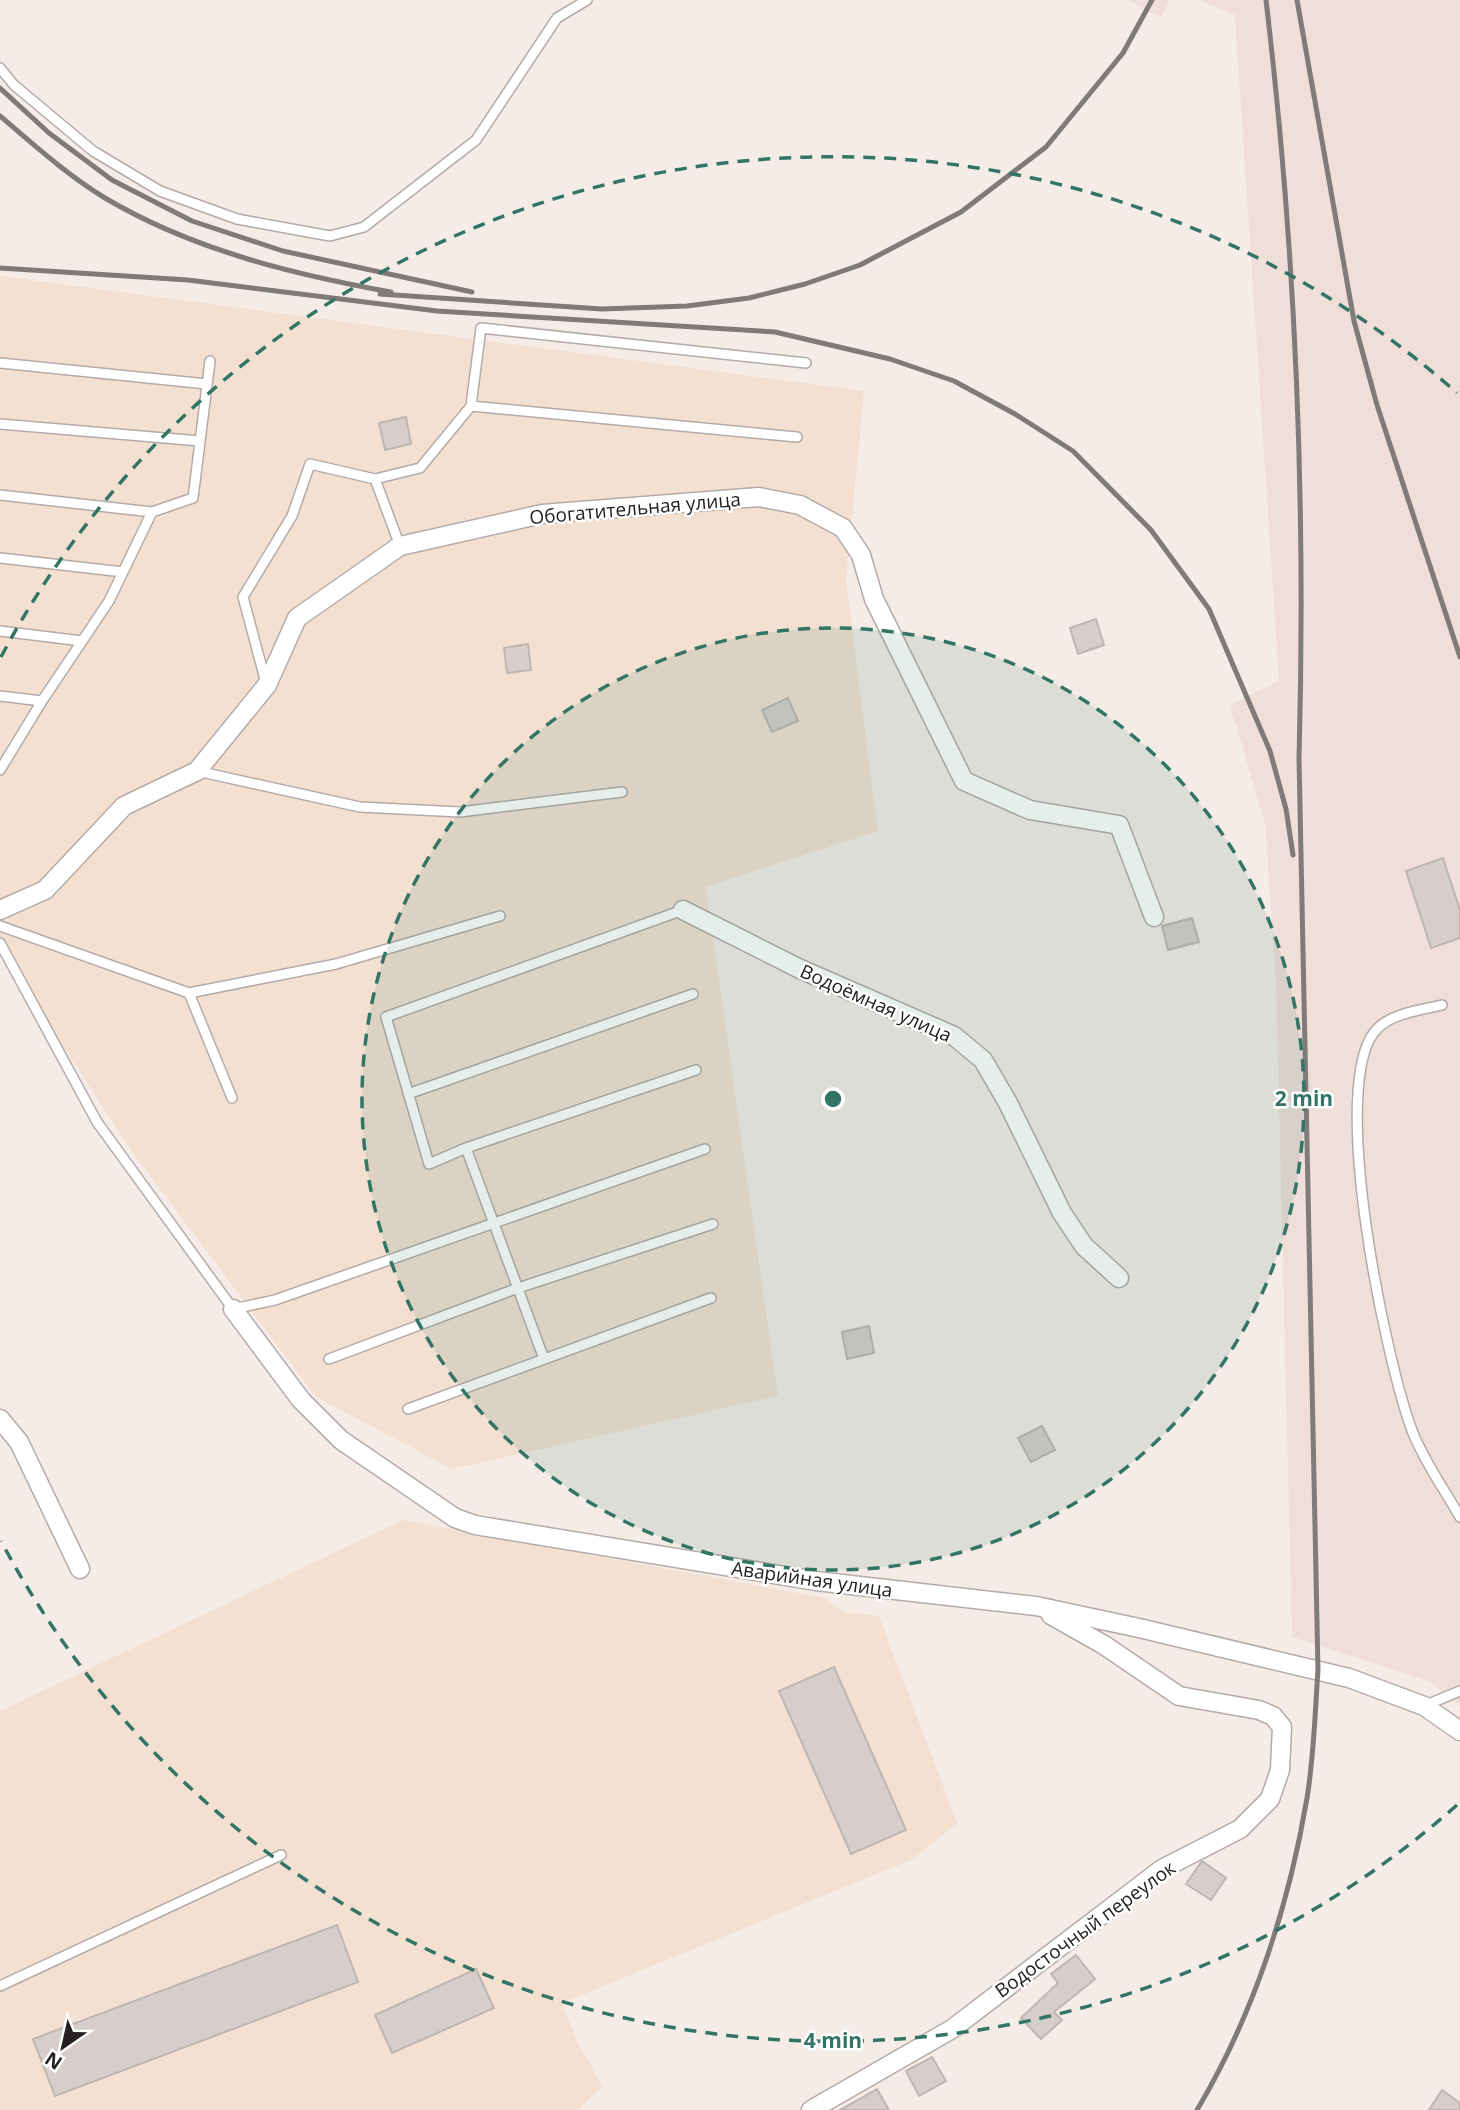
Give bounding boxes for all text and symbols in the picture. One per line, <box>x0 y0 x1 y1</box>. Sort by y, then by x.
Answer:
street label: Обогатительная улица <box>528 486 742 530</box>
street label: Водоёмная улица <box>796 958 956 1048</box>
text: 2 min <box>1275 1084 1333 1112</box>
centre of rings <box>821 1087 845 1111</box>
street label: Аварийная улица <box>730 1555 894 1603</box>
street label: Водосточный переулок <box>990 1855 1181 2003</box>
north arrow <box>28 2012 98 2082</box>
text: 4 min <box>804 2026 862 2054</box>
text: N <box>40 2046 67 2076</box>

